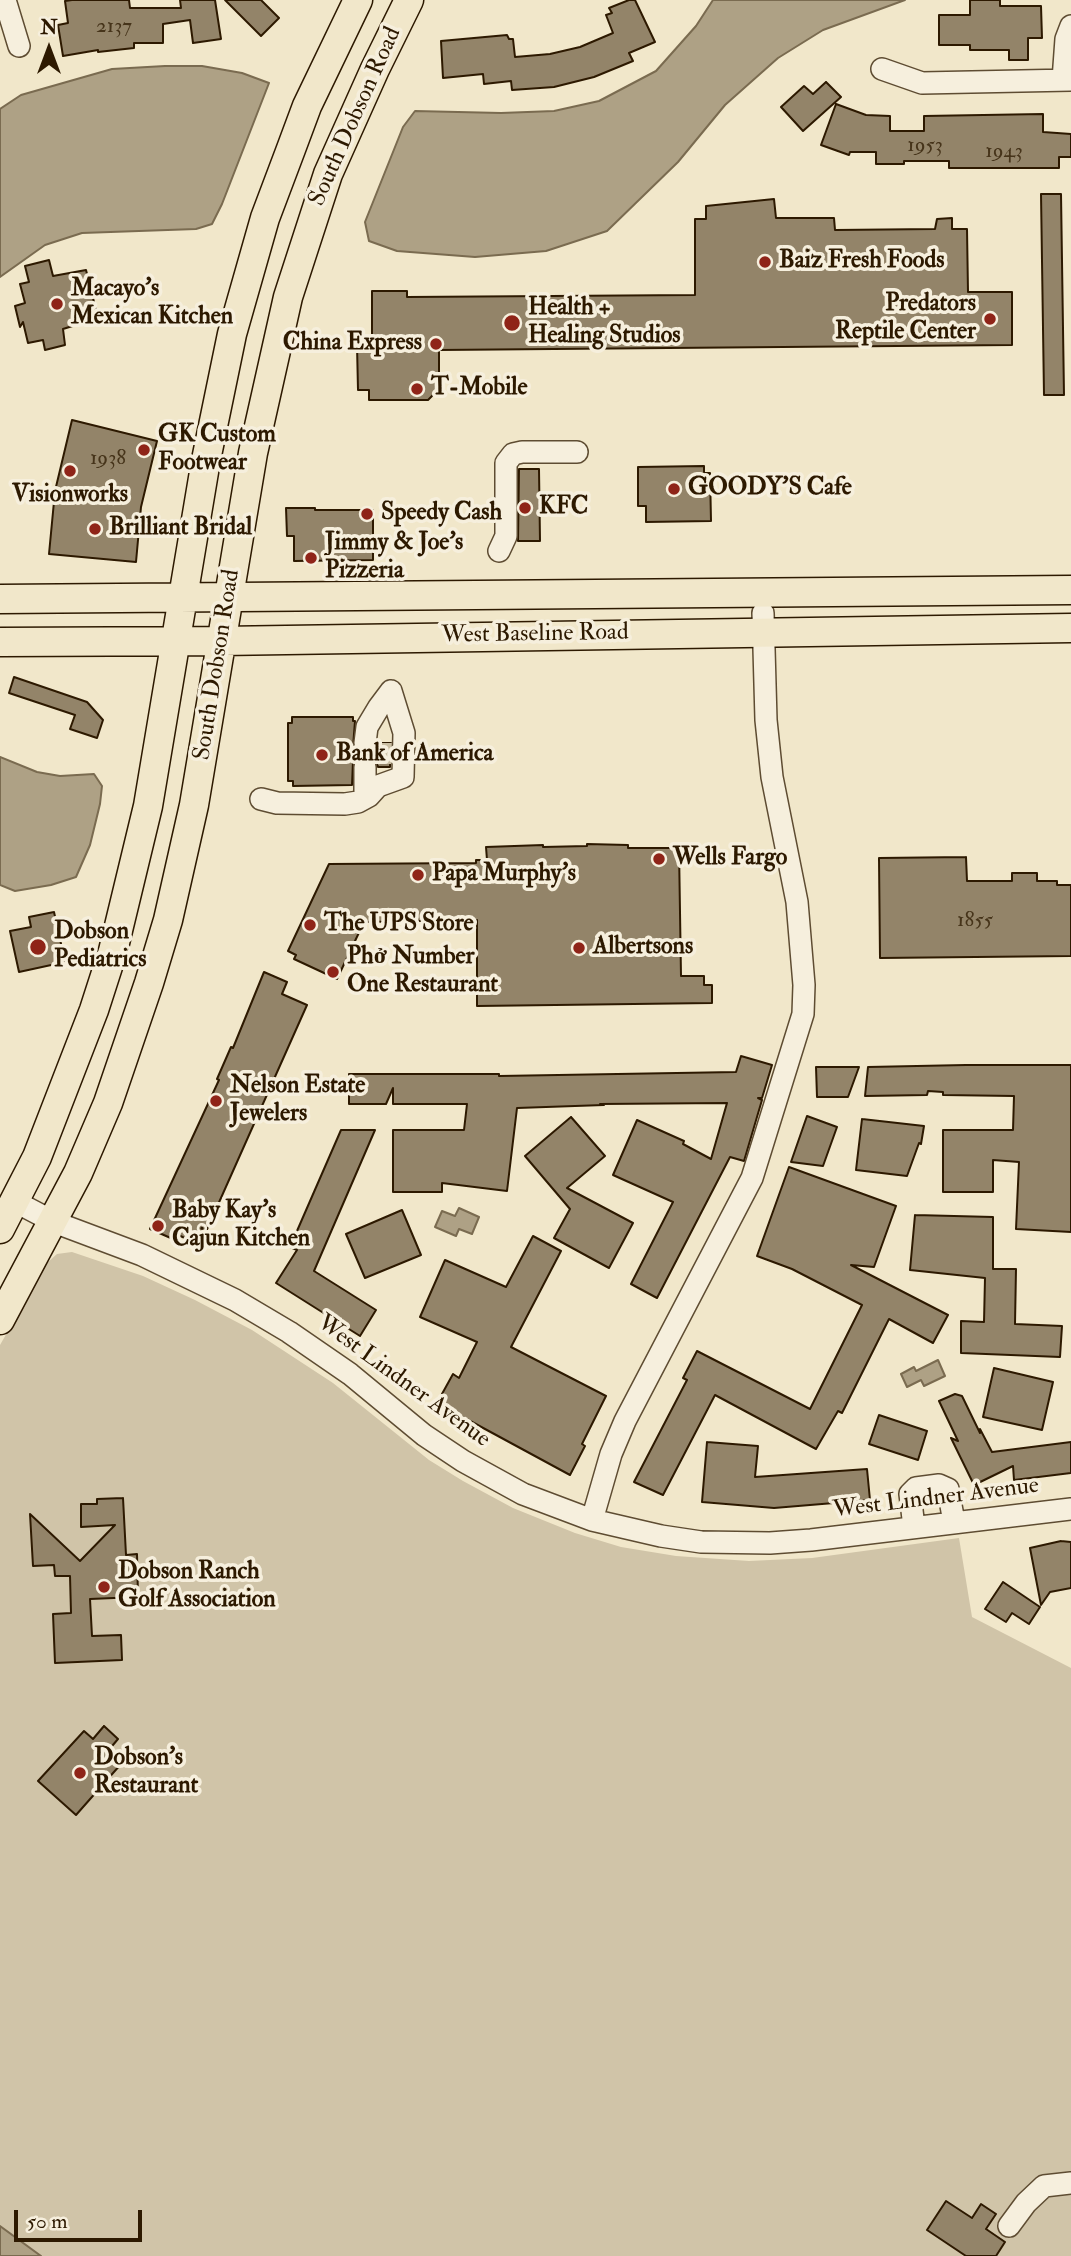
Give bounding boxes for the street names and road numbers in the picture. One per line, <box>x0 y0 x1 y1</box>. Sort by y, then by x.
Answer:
street label: South Dobson Road <box>304 23 408 211</box>
street label: South Dobson Road <box>189 567 247 763</box>
street label: West Baseline Road <box>441 619 629 651</box>
street label: West Lindner Avenue <box>311 1309 495 1455</box>
street label: West Lindner Avenue <box>831 1472 1041 1526</box>

